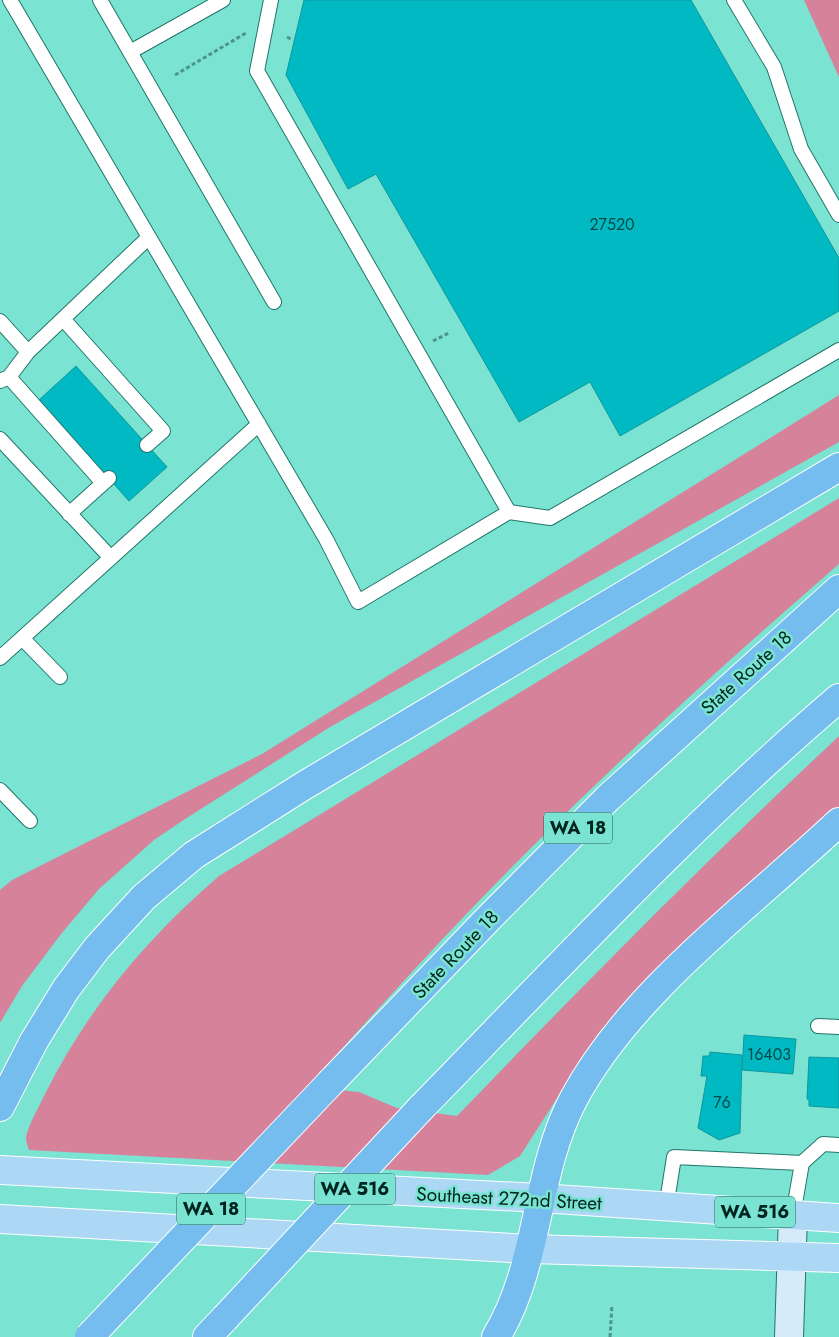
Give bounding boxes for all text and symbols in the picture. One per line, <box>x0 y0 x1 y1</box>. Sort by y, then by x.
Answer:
house number: 27520 <box>589 213 635 236</box>
street label: State Route 18 <box>695 624 798 721</box>
road number: WA 18 <box>544 812 612 844</box>
street label: State Route 18 <box>406 904 505 1005</box>
house number: 16403 <box>747 1043 791 1066</box>
house number: 76 <box>713 1091 731 1114</box>
road number: WA 516 <box>315 1174 395 1204</box>
street label: Southeast 272nd Street <box>416 1180 603 1217</box>
road number: WA 18 <box>177 1194 245 1224</box>
road number: WA 516 <box>715 1196 795 1228</box>

